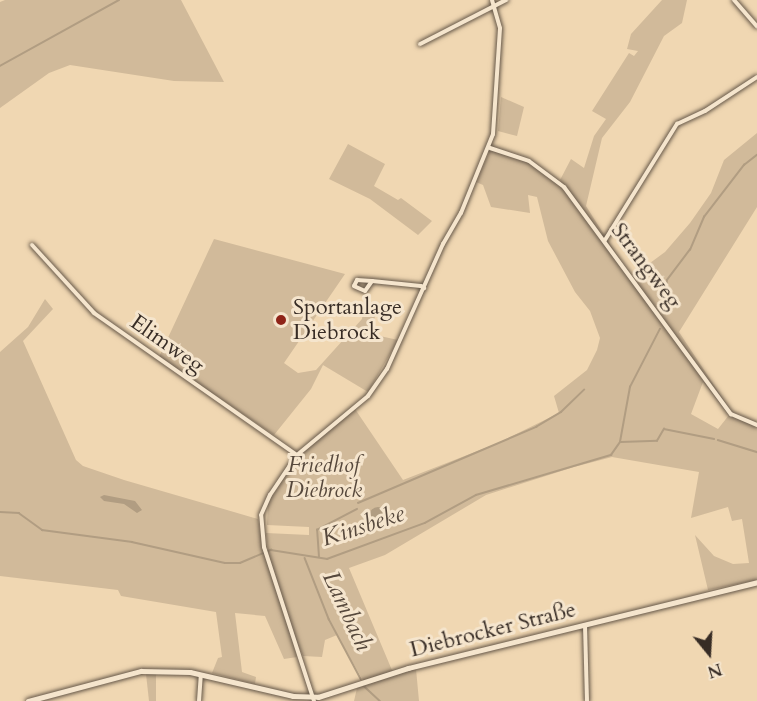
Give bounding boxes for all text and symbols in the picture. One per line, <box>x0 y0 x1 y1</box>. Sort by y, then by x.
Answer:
street label: Strangweg <box>605 218 687 314</box>
place label: Sportanlage Diebrock <box>293 294 402 346</box>
street label: Elimweg <box>125 309 209 379</box>
marker: Sportanlage Diebrock <box>274 313 288 327</box>
park label: Friedhof Diebrock <box>286 452 362 504</box>
water label: Kinsbeke <box>318 499 408 553</box>
water label: Lambach <box>316 567 378 655</box>
street label: Diebrocker Straße <box>407 597 579 663</box>
north arrow <box>679 623 739 683</box>
text: N <box>705 658 725 683</box>

